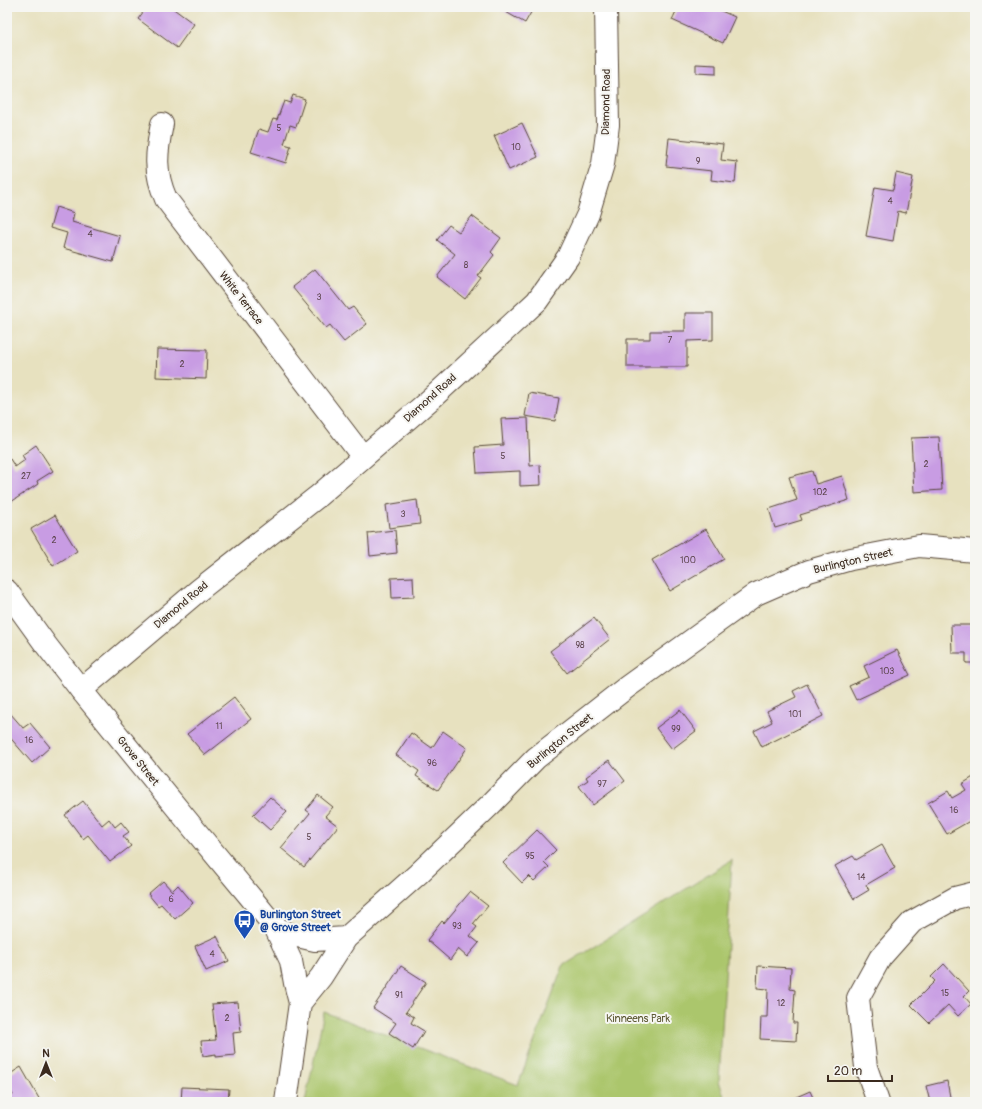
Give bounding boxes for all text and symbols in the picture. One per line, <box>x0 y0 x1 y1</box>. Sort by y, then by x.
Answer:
street label: Diamond Road <box>599 69 613 135</box>
house number: 5 <box>277 123 282 134</box>
house number: 10 <box>511 142 521 153</box>
house number: 9 <box>696 156 701 167</box>
house number: 4 <box>887 196 893 207</box>
house number: 4 <box>87 229 93 240</box>
house number: 8 <box>464 260 469 271</box>
street label: White Terrace <box>216 269 266 328</box>
house number: 3 <box>316 292 322 303</box>
house number: 7 <box>668 335 673 346</box>
house number: 2 <box>179 359 185 370</box>
street label: Diamond Road <box>401 371 459 425</box>
house number: 5 <box>501 451 506 462</box>
house number: 2 <box>923 459 929 470</box>
house number: 27 <box>21 471 31 482</box>
house number: 102 <box>813 487 827 498</box>
house number: 3 <box>400 509 406 520</box>
house number: 2 <box>51 535 57 546</box>
street label: Burlington Street <box>812 545 894 576</box>
house number: 100 <box>680 555 696 566</box>
street label: Diamond Road <box>151 579 211 631</box>
house number: 98 <box>575 640 585 651</box>
house number: 103 <box>880 666 894 677</box>
house number: 101 <box>788 709 802 720</box>
street label: Burlington Street <box>525 710 596 771</box>
house number: 11 <box>215 721 223 732</box>
house number: 99 <box>671 724 681 735</box>
street label: Grove Street <box>114 734 162 789</box>
house number: 16 <box>25 735 33 746</box>
house number: 96 <box>427 758 437 769</box>
house number: 97 <box>597 779 607 790</box>
house number: 16 <box>950 805 958 816</box>
house number: 5 <box>307 832 312 843</box>
house number: 95 <box>525 851 535 862</box>
house number: 14 <box>857 872 866 883</box>
house number: 6 <box>168 894 174 905</box>
bus stop icon: Burlington Street @ Grove Street <box>232 907 258 940</box>
place label: Burlington Street @ Grove Street <box>260 908 341 934</box>
house number: 93 <box>452 921 462 932</box>
house number: 4 <box>209 949 215 960</box>
house number: 15 <box>941 988 949 999</box>
house number: 91 <box>395 990 403 1001</box>
house number: 12 <box>777 998 785 1009</box>
park label: Kinneens Park <box>606 1012 670 1025</box>
house number: 2 <box>224 1013 230 1024</box>
north arrow <box>26 1043 66 1083</box>
text: N <box>42 1047 50 1060</box>
scale bar <box>828 1057 892 1083</box>
text: 20 m <box>834 1064 863 1079</box>

